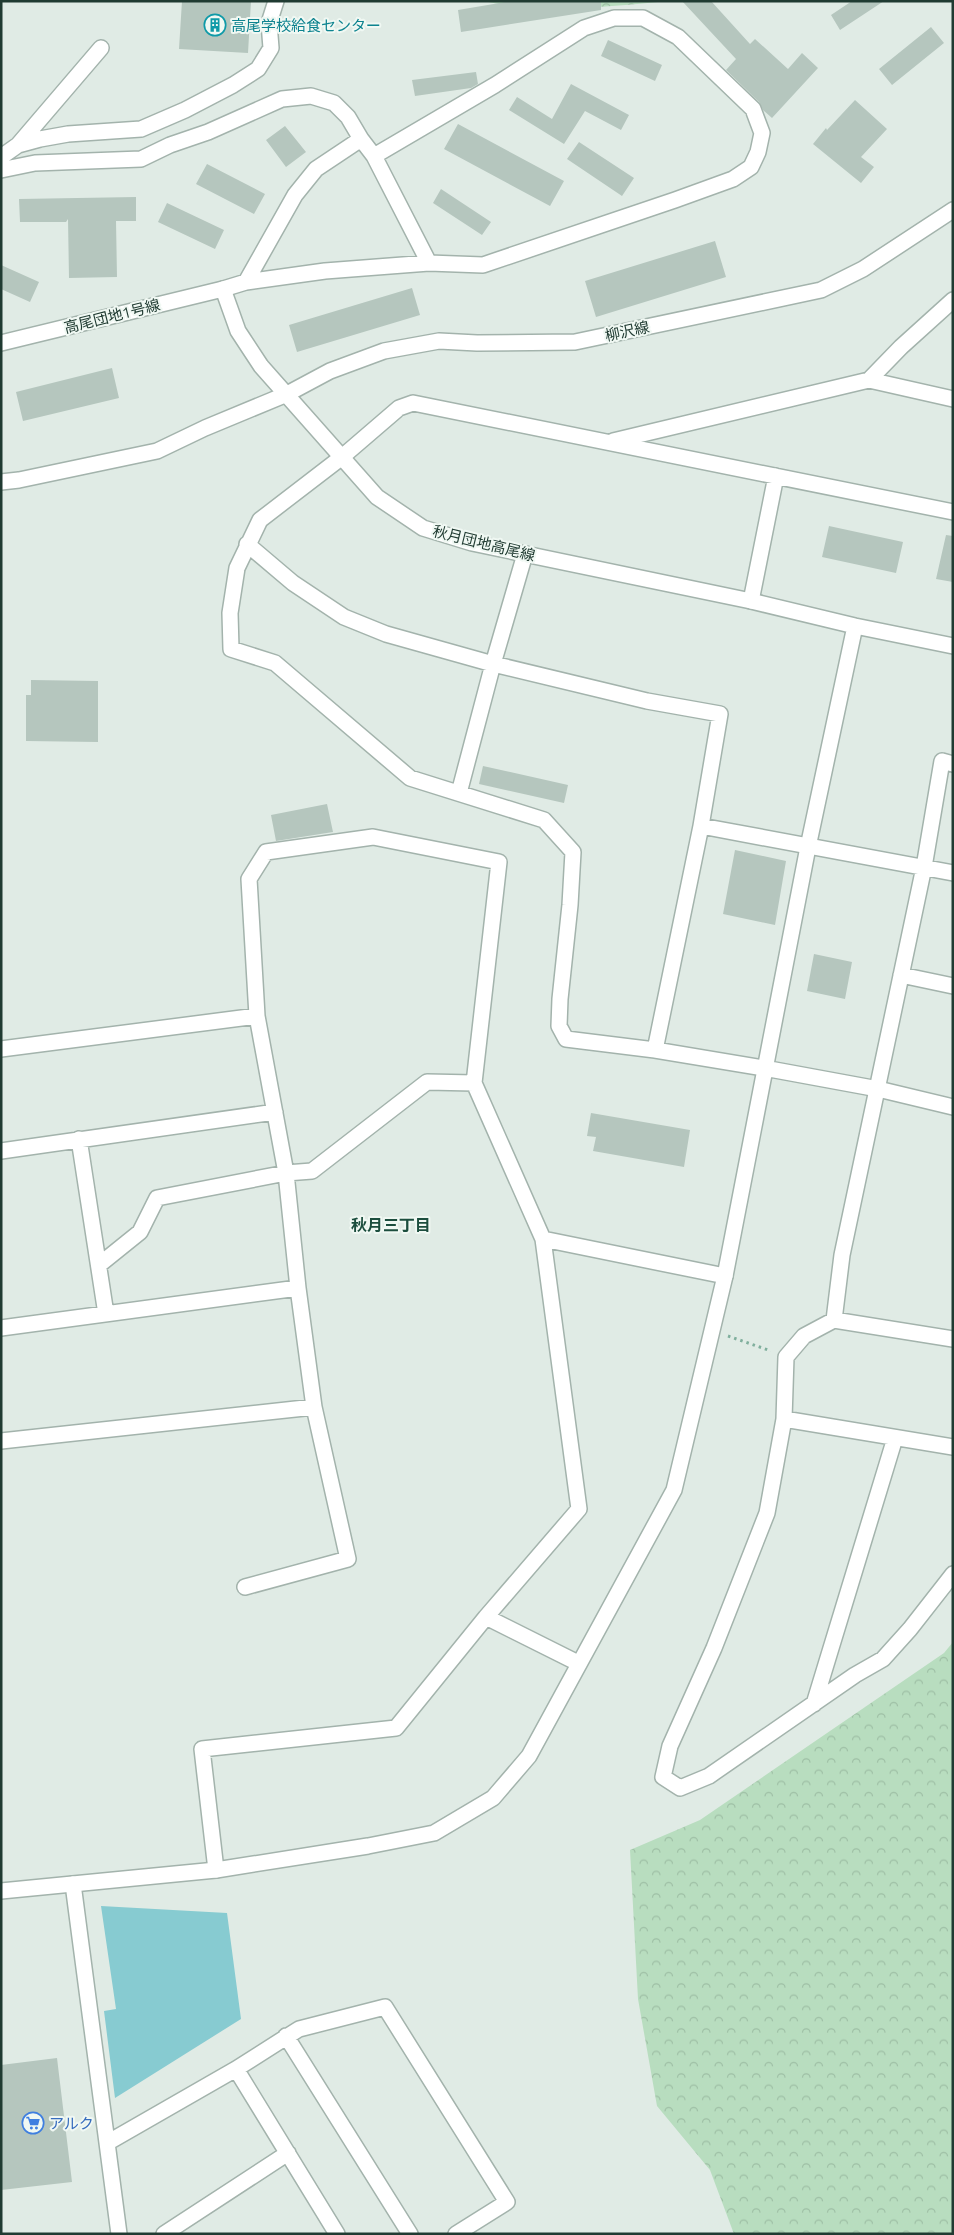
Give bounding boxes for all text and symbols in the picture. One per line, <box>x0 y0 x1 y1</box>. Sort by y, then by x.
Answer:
building icon: 高尾学校給食センター <box>203 13 227 37</box>
place label: 高尾学校給食センター <box>231 17 381 34</box>
street label: 高尾団地1号線 <box>62 296 162 336</box>
street label: 柳沢線 <box>603 318 651 344</box>
street label: 秋月団地高尾線 <box>431 522 537 564</box>
district label: 秋月三丁目 <box>351 1216 431 1234</box>
supermarket icon: アルク <box>21 2111 45 2135</box>
place label: アルク <box>49 2115 94 2132</box>

